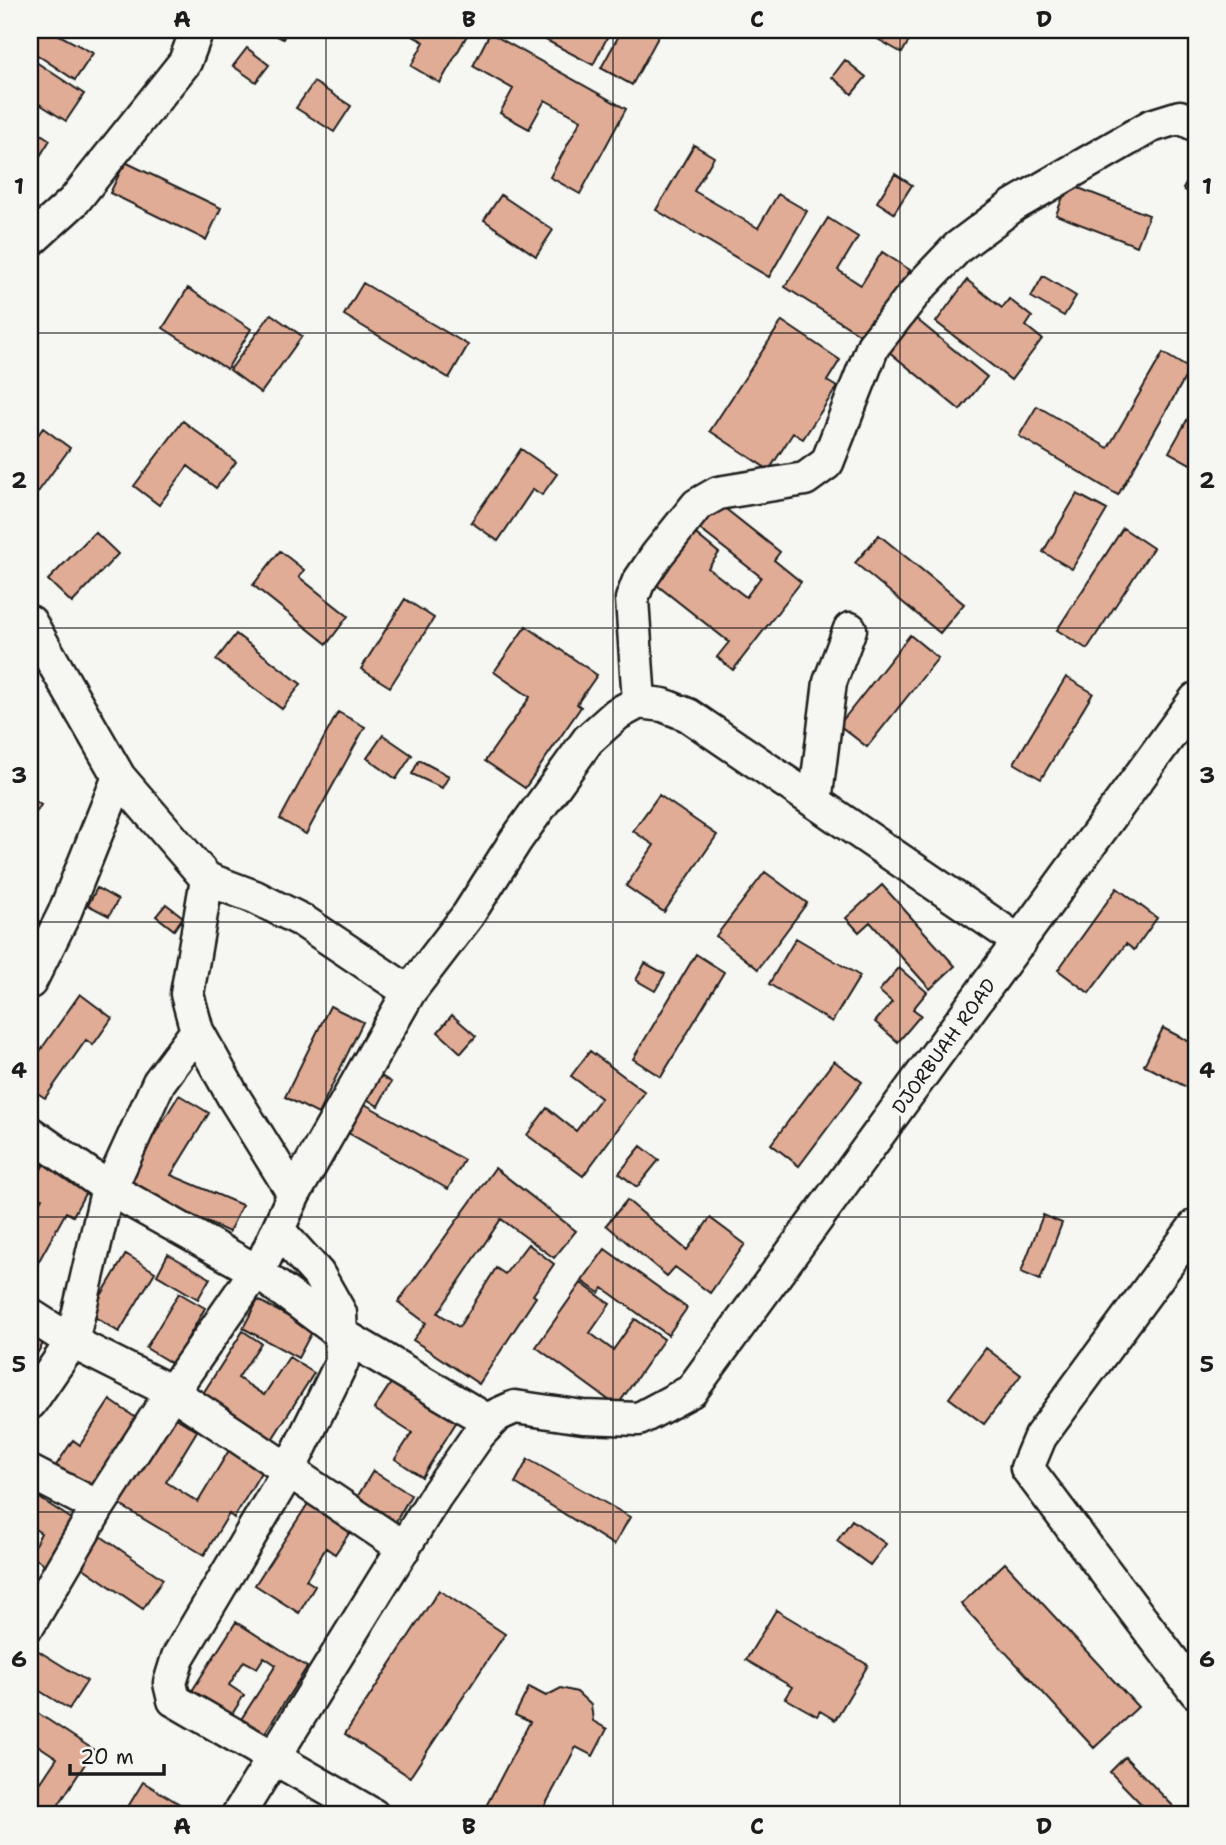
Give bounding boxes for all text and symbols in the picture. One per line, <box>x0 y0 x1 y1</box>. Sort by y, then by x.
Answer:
text: A <box>173 4 191 34</box>
text: B <box>462 4 476 34</box>
text: C <box>750 4 764 34</box>
text: D <box>1036 4 1052 34</box>
text: 1 <box>14 171 24 201</box>
text: 1 <box>1202 171 1212 201</box>
text: 2 <box>11 465 27 495</box>
text: 2 <box>1199 465 1215 495</box>
text: 3 <box>11 760 27 790</box>
text: 3 <box>1199 760 1215 790</box>
street label: DJORBUAH ROAD <box>886 973 1002 1119</box>
text: 4 <box>11 1055 27 1085</box>
text: 4 <box>1199 1055 1215 1085</box>
text: 5 <box>12 1349 26 1379</box>
text: 5 <box>1200 1349 1214 1379</box>
text: 6 <box>11 1644 27 1674</box>
text: 6 <box>1199 1644 1215 1674</box>
scale bar <box>70 1733 164 1777</box>
text: 20 m <box>80 1743 134 1771</box>
text: A <box>173 1811 191 1841</box>
text: B <box>462 1811 476 1841</box>
text: C <box>750 1811 764 1841</box>
text: D <box>1036 1811 1052 1841</box>

